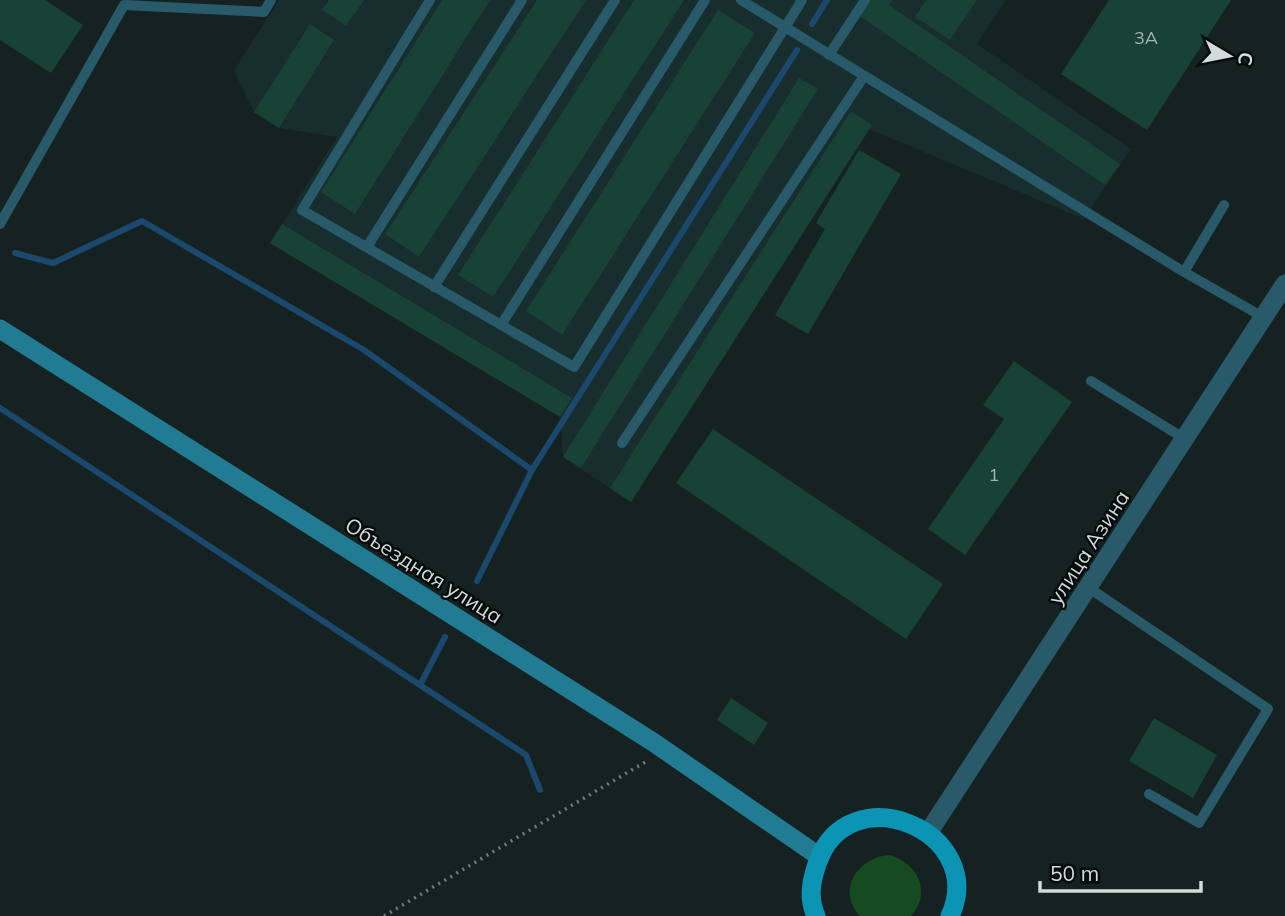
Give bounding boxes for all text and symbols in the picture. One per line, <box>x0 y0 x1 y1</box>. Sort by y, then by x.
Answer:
north arrow <box>1194 21 1264 91</box>
house number: 3А <box>1134 26 1158 49</box>
text: С <box>1233 50 1259 67</box>
house number: 1 <box>989 463 999 486</box>
street label: улица Азина <box>1042 485 1134 609</box>
street label: Объездная улица <box>341 511 507 629</box>
scale bar <box>1040 850 1201 894</box>
text: 50 m <box>1050 860 1099 886</box>

